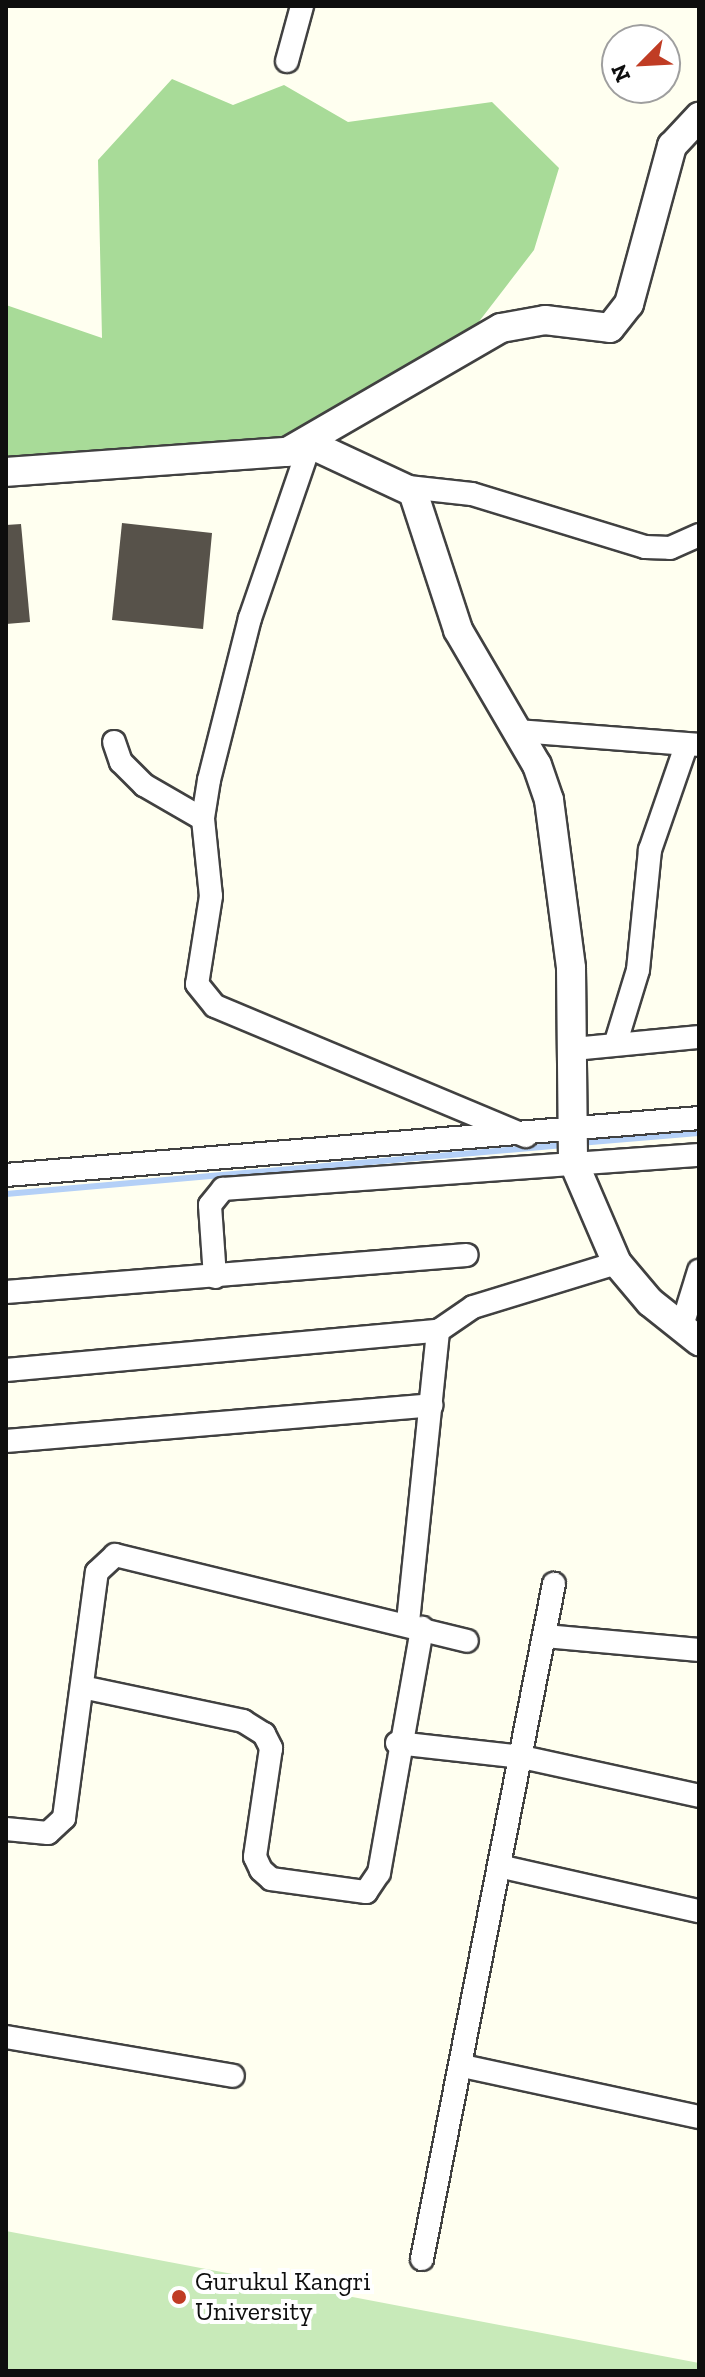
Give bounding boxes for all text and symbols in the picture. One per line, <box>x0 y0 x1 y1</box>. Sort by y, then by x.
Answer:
north arrow <box>601 24 681 104</box>
text: N <box>605 60 636 86</box>
place label: Gurukul Kangri University <box>195 2266 371 2328</box>
marker: Gurukul Kangri University <box>170 2288 188 2306</box>

